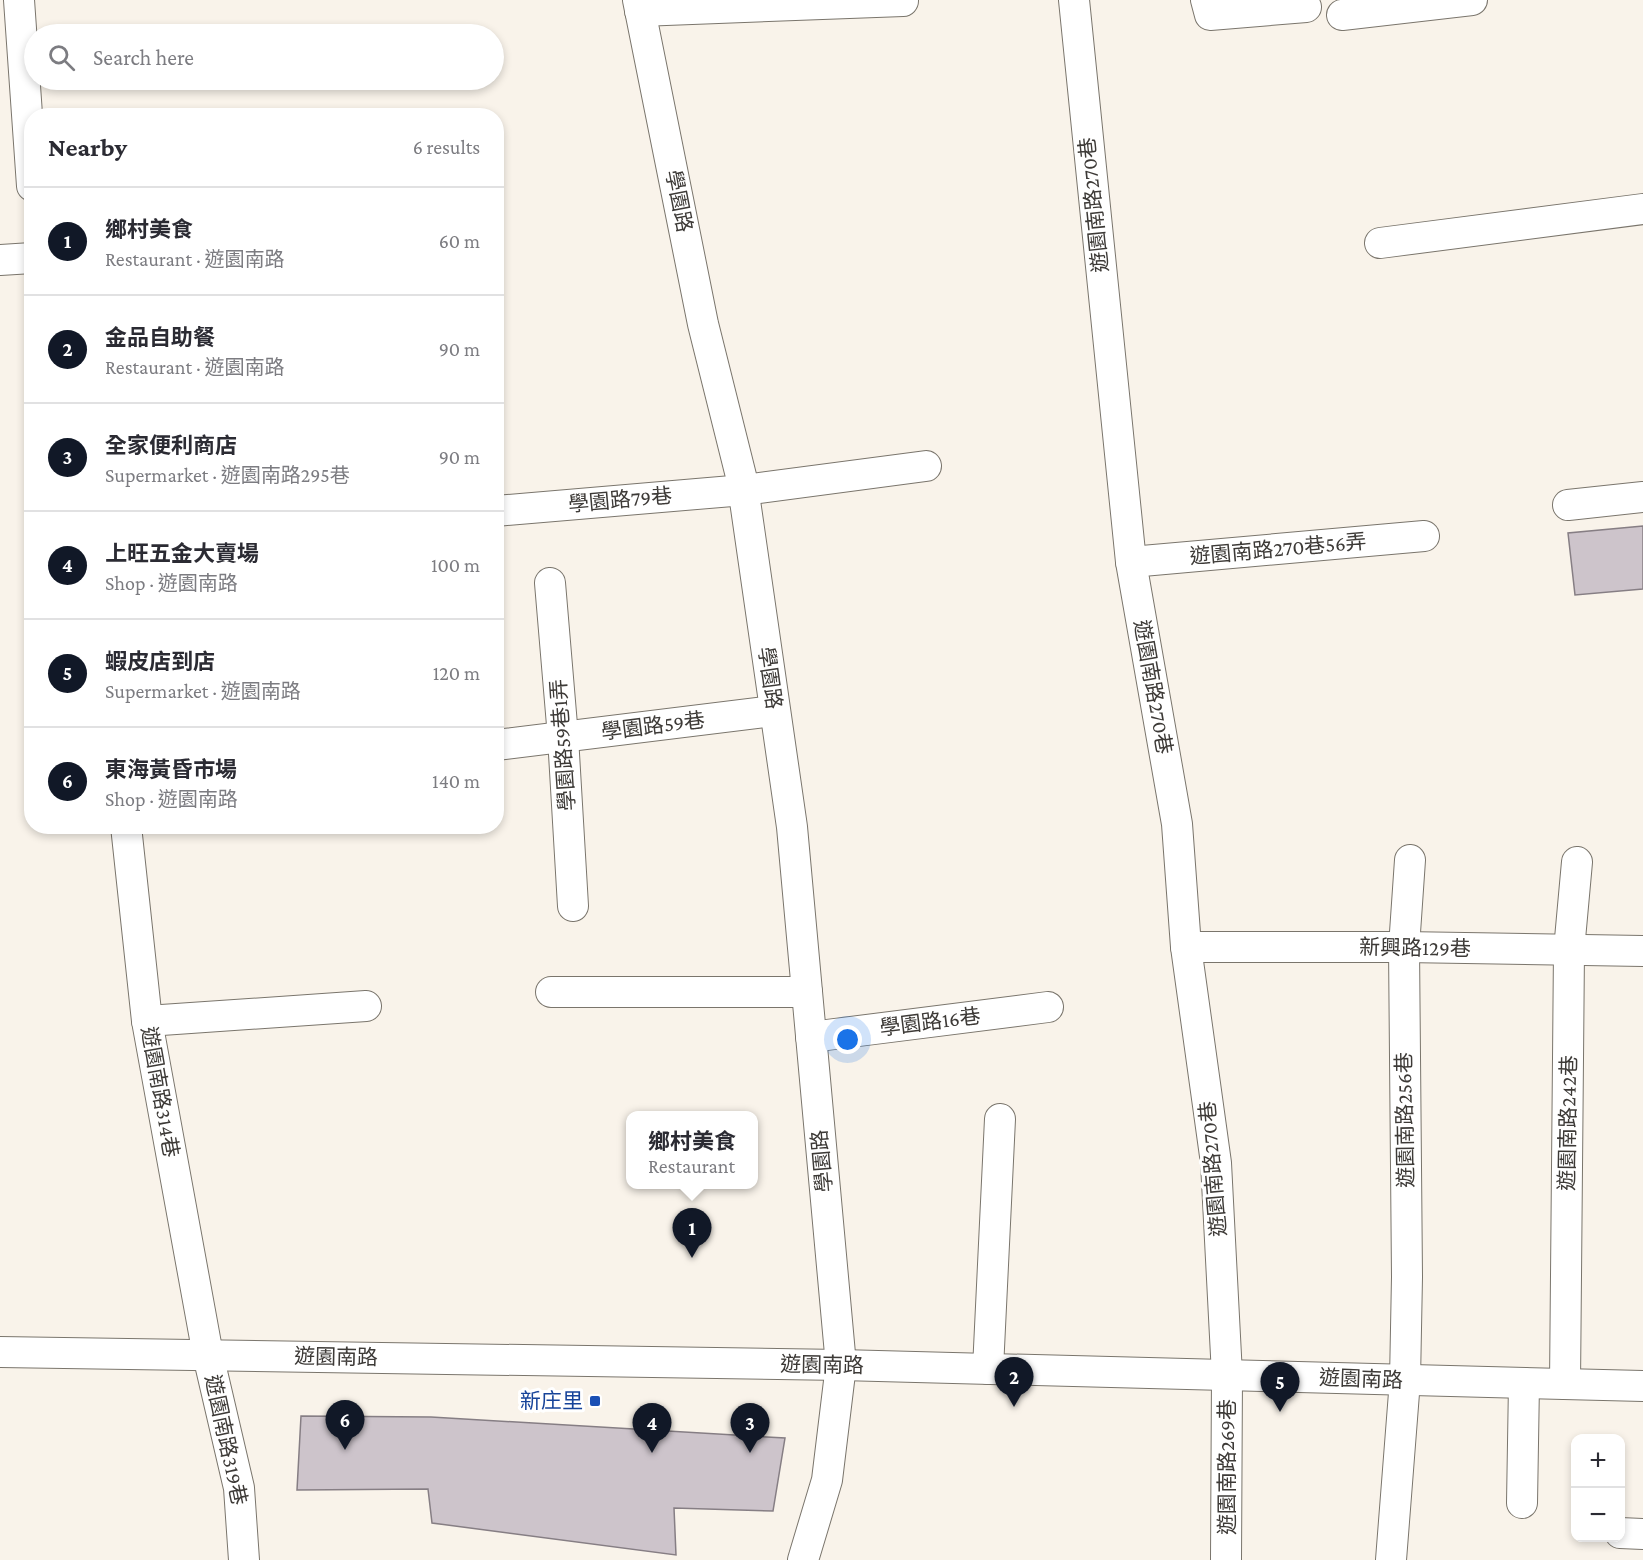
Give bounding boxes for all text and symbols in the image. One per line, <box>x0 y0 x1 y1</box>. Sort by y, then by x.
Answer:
search box <box>24 24 504 90</box>
icon: search <box>45 41 78 74</box>
text: Search here <box>93 45 194 70</box>
text: Nearby <box>48 133 127 162</box>
text: 6 results <box>413 136 480 158</box>
street label: 遊園南路270巷 <box>1075 136 1113 274</box>
street label: 學園路 <box>661 168 697 234</box>
text: 鄉村美食 <box>105 217 193 242</box>
text: 1 <box>64 230 71 252</box>
text: 60 m <box>439 230 480 252</box>
text: Restaurant · 遊園南路 <box>105 248 285 270</box>
text: 金品自助餐 <box>105 325 215 350</box>
text: 2 <box>62 338 73 360</box>
text: 90 m <box>439 338 480 360</box>
text: Restaurant · 遊園南路 <box>105 356 285 378</box>
text: 全家便利商店 <box>105 433 237 458</box>
text: 3 <box>63 446 72 468</box>
text: 90 m <box>439 446 480 468</box>
text: Supermarket · 遊園南路295巷 <box>105 464 350 486</box>
street label: 學園路79巷 <box>567 483 673 517</box>
street label: 遊園南路270巷56弄 <box>1189 529 1367 569</box>
text: 上旺五金大賣場 <box>105 541 259 566</box>
text: 4 <box>62 554 73 576</box>
text: 100 m <box>431 554 480 576</box>
text: Shop · 遊園南路 <box>105 572 238 594</box>
street label: 遊園南路270巷 <box>1129 618 1177 756</box>
street label: 學園路 <box>754 645 786 711</box>
text: 蝦皮店到店 <box>105 649 215 674</box>
text: 5 <box>63 662 72 684</box>
text: 120 m <box>433 662 480 684</box>
street label: 學園路59巷1弄 <box>546 678 580 812</box>
text: Supermarket · 遊園南路 <box>105 680 301 702</box>
street label: 學園路59巷 <box>600 708 706 744</box>
text: 東海黃昏市場 <box>105 757 237 782</box>
text: 6 <box>62 770 73 792</box>
text: 140 m <box>432 770 480 792</box>
text: Shop · 遊園南路 <box>105 788 238 810</box>
street label: 新興路129巷 <box>1359 935 1471 961</box>
street label: 學園路16巷 <box>878 1004 982 1040</box>
street label: 遊園南路314巷 <box>137 1025 183 1159</box>
your location <box>833 1025 862 1054</box>
street label: 遊園南路256巷 <box>1392 1052 1418 1188</box>
street label: 遊園南路242巷 <box>1555 1055 1581 1191</box>
street label: 遊園南路270巷 <box>1195 1100 1231 1238</box>
popup <box>626 1111 758 1189</box>
text: 鄉村美食 <box>648 1129 736 1154</box>
street label: 學園路 <box>807 1129 837 1193</box>
text: Restaurant <box>648 1155 735 1177</box>
pin: 1 <box>672 1208 712 1258</box>
street label: 遊園南路 <box>294 1344 378 1370</box>
street label: 遊園南路 <box>780 1352 864 1378</box>
pin: 2 <box>994 1358 1034 1407</box>
pin: 5 <box>1260 1362 1300 1412</box>
street label: 遊園南路 <box>1319 1366 1403 1392</box>
street label: 遊園南路319巷 <box>200 1373 252 1507</box>
place label: 新庄里 <box>520 1389 583 1413</box>
marker: 新庄里 <box>588 1394 602 1408</box>
street label: 遊園南路269巷 <box>1215 1399 1239 1535</box>
pin: 6 <box>326 1400 364 1450</box>
pin: 4 <box>632 1404 672 1453</box>
pin: 3 <box>730 1404 770 1453</box>
map controls <box>1571 1434 1625 1542</box>
button: + <box>1571 1434 1625 1488</box>
button: − <box>1571 1488 1625 1542</box>

